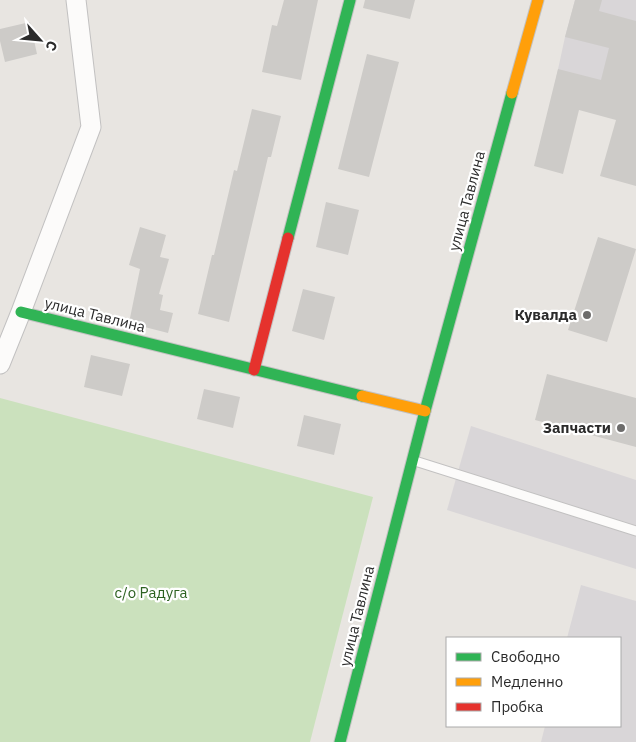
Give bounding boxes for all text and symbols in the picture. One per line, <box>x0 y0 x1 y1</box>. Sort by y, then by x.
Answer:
north arrow <box>15 15 65 65</box>
text: С <box>41 38 62 54</box>
street label: улица Тавлина <box>444 149 489 253</box>
street label: улица Тавлина <box>43 293 147 336</box>
place label: Кувалда <box>514 305 577 324</box>
marker: Кувалда <box>581 309 593 321</box>
place label: Запчасти <box>543 418 611 437</box>
marker: Запчасти <box>615 422 627 434</box>
street label: улица Тавлина <box>335 564 378 668</box>
park label: с/о Радуга <box>114 583 188 602</box>
legend <box>446 637 621 727</box>
text: Свободно <box>491 647 560 666</box>
text: Медленно <box>491 672 563 691</box>
text: Пробка <box>491 697 543 716</box>

